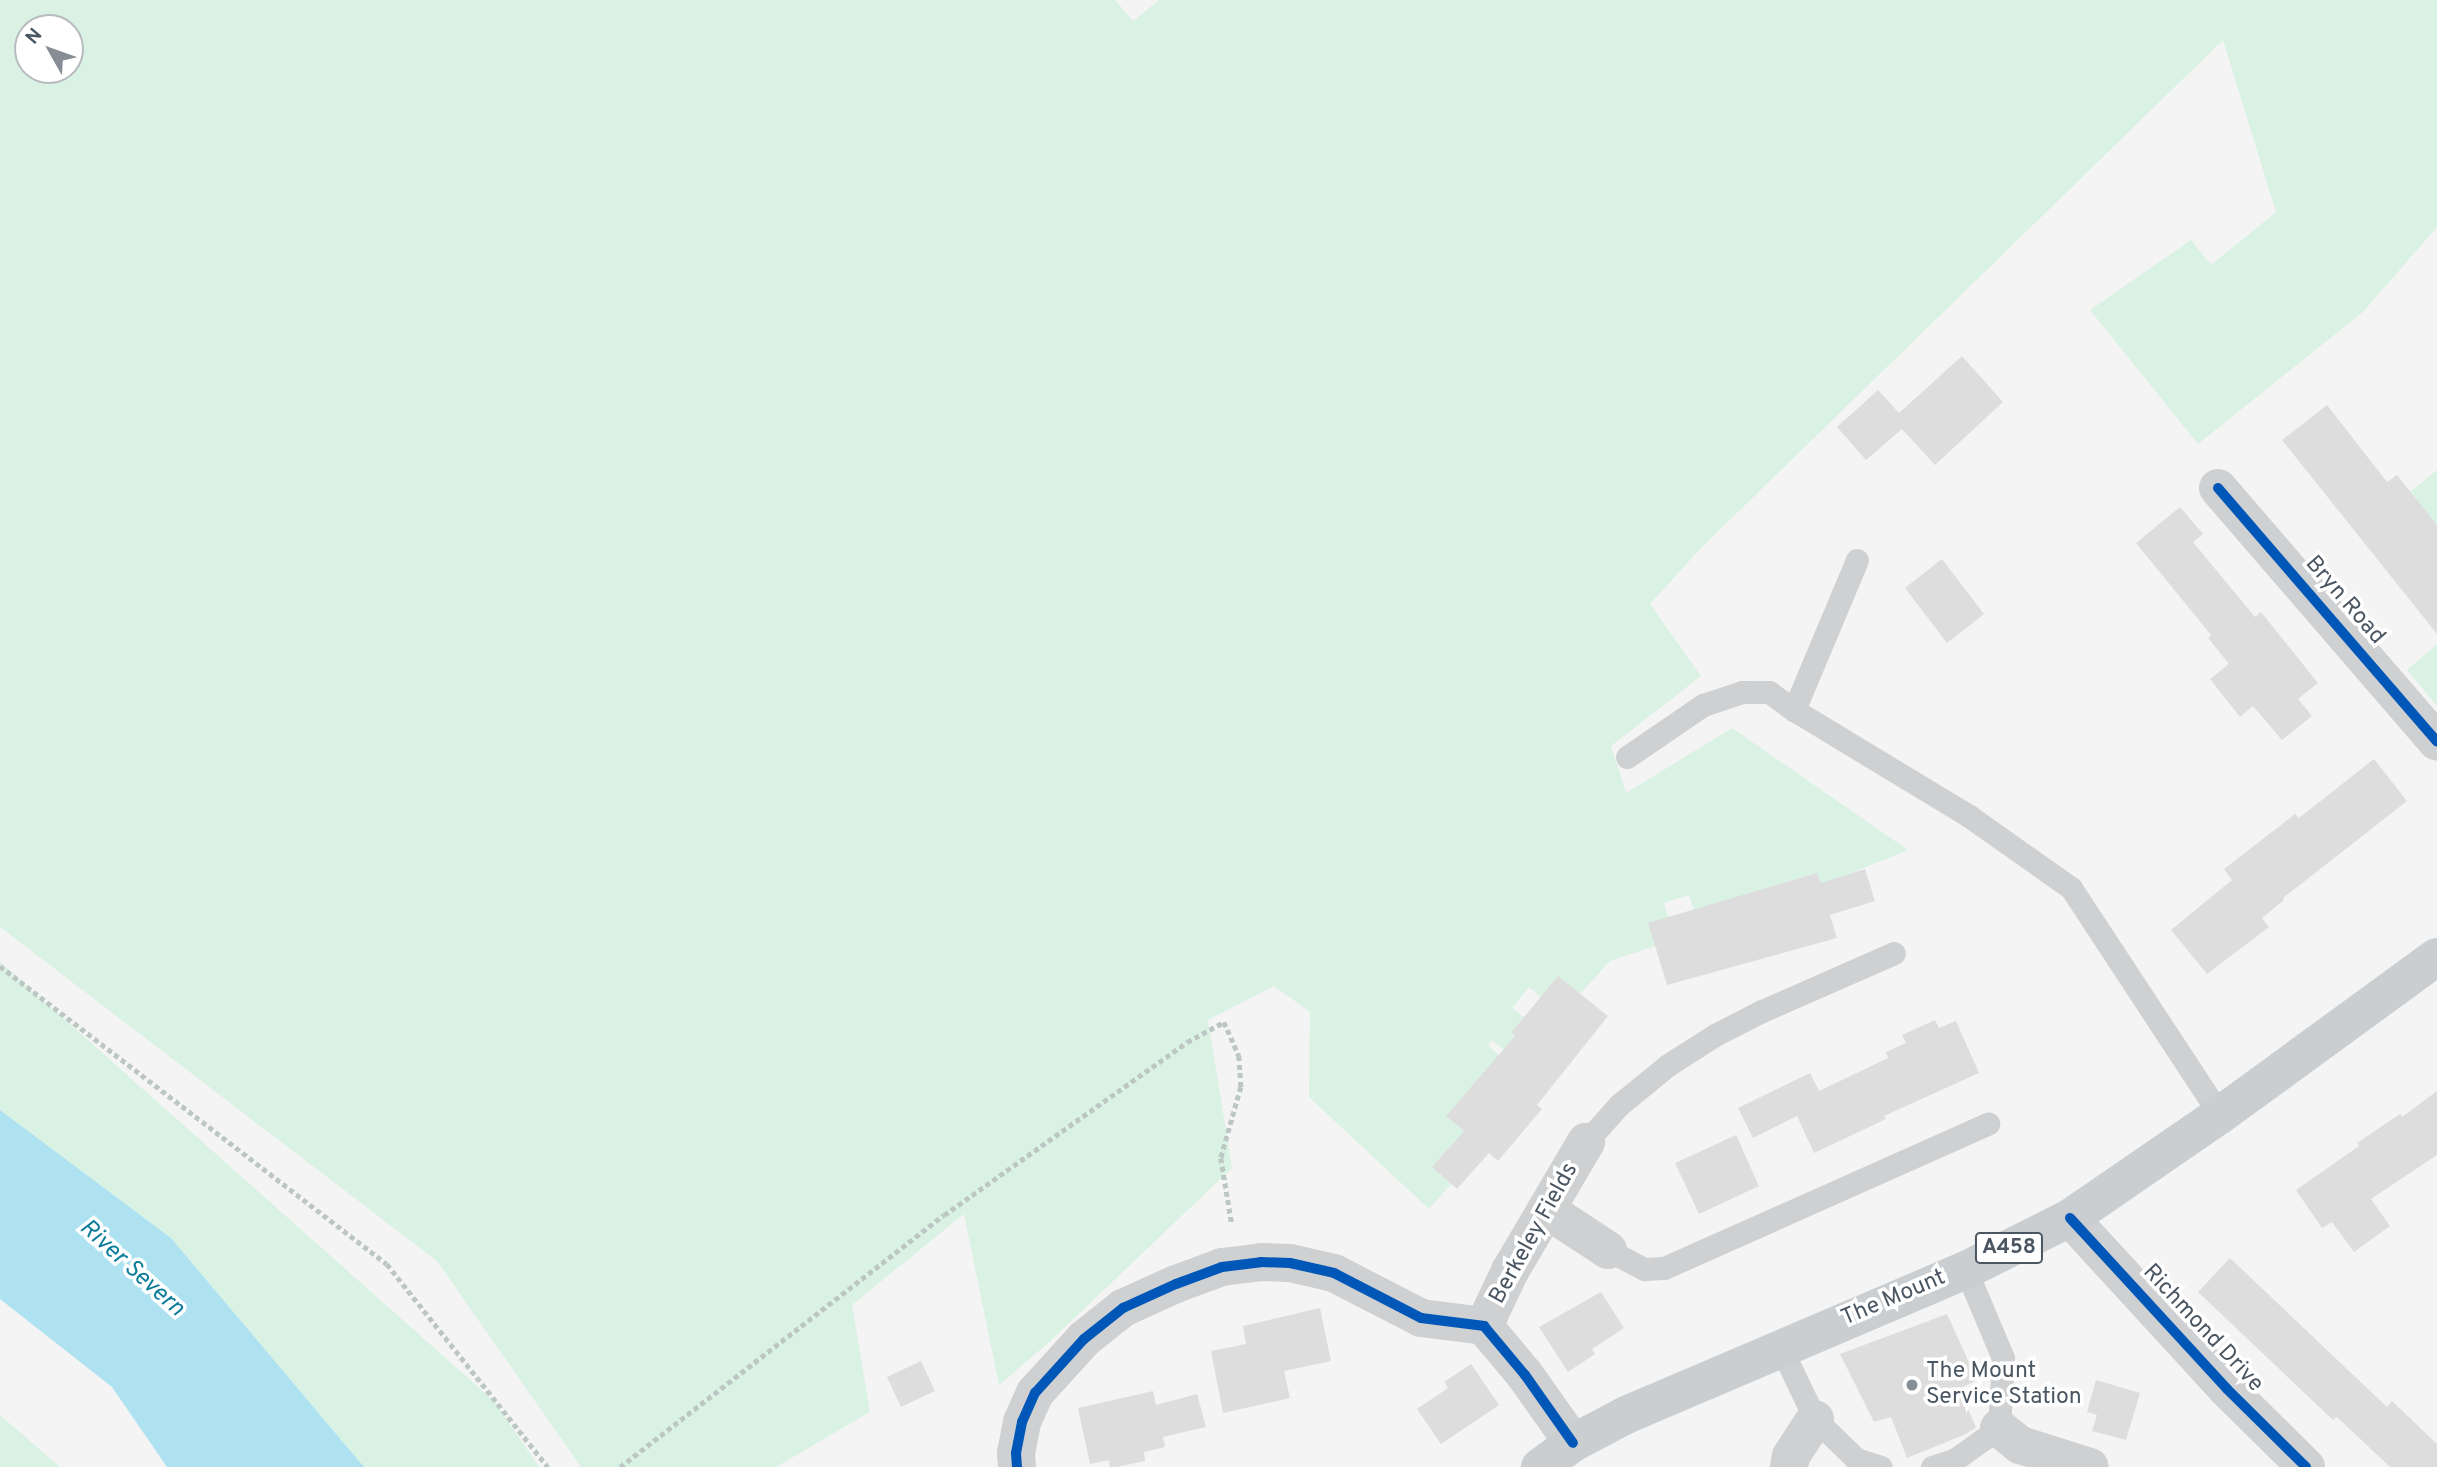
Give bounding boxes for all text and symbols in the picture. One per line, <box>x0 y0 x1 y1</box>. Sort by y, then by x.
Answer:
north arrow <box>14 14 84 84</box>
text: N <box>21 24 48 50</box>
street label: Bryn Road <box>2298 551 2390 651</box>
street label: Berkeley Fields <box>1485 1159 1585 1309</box>
water label: River Severn <box>72 1214 190 1324</box>
road number: A458 <box>1974 1230 2044 1266</box>
street label: Richmond Drive <box>2136 1259 2268 1399</box>
street label: The Mount <box>1838 1265 1950 1333</box>
place label: The Mount Service Station <box>1926 1358 2082 1412</box>
marker: The Mount Service Station <box>1904 1377 1920 1393</box>

